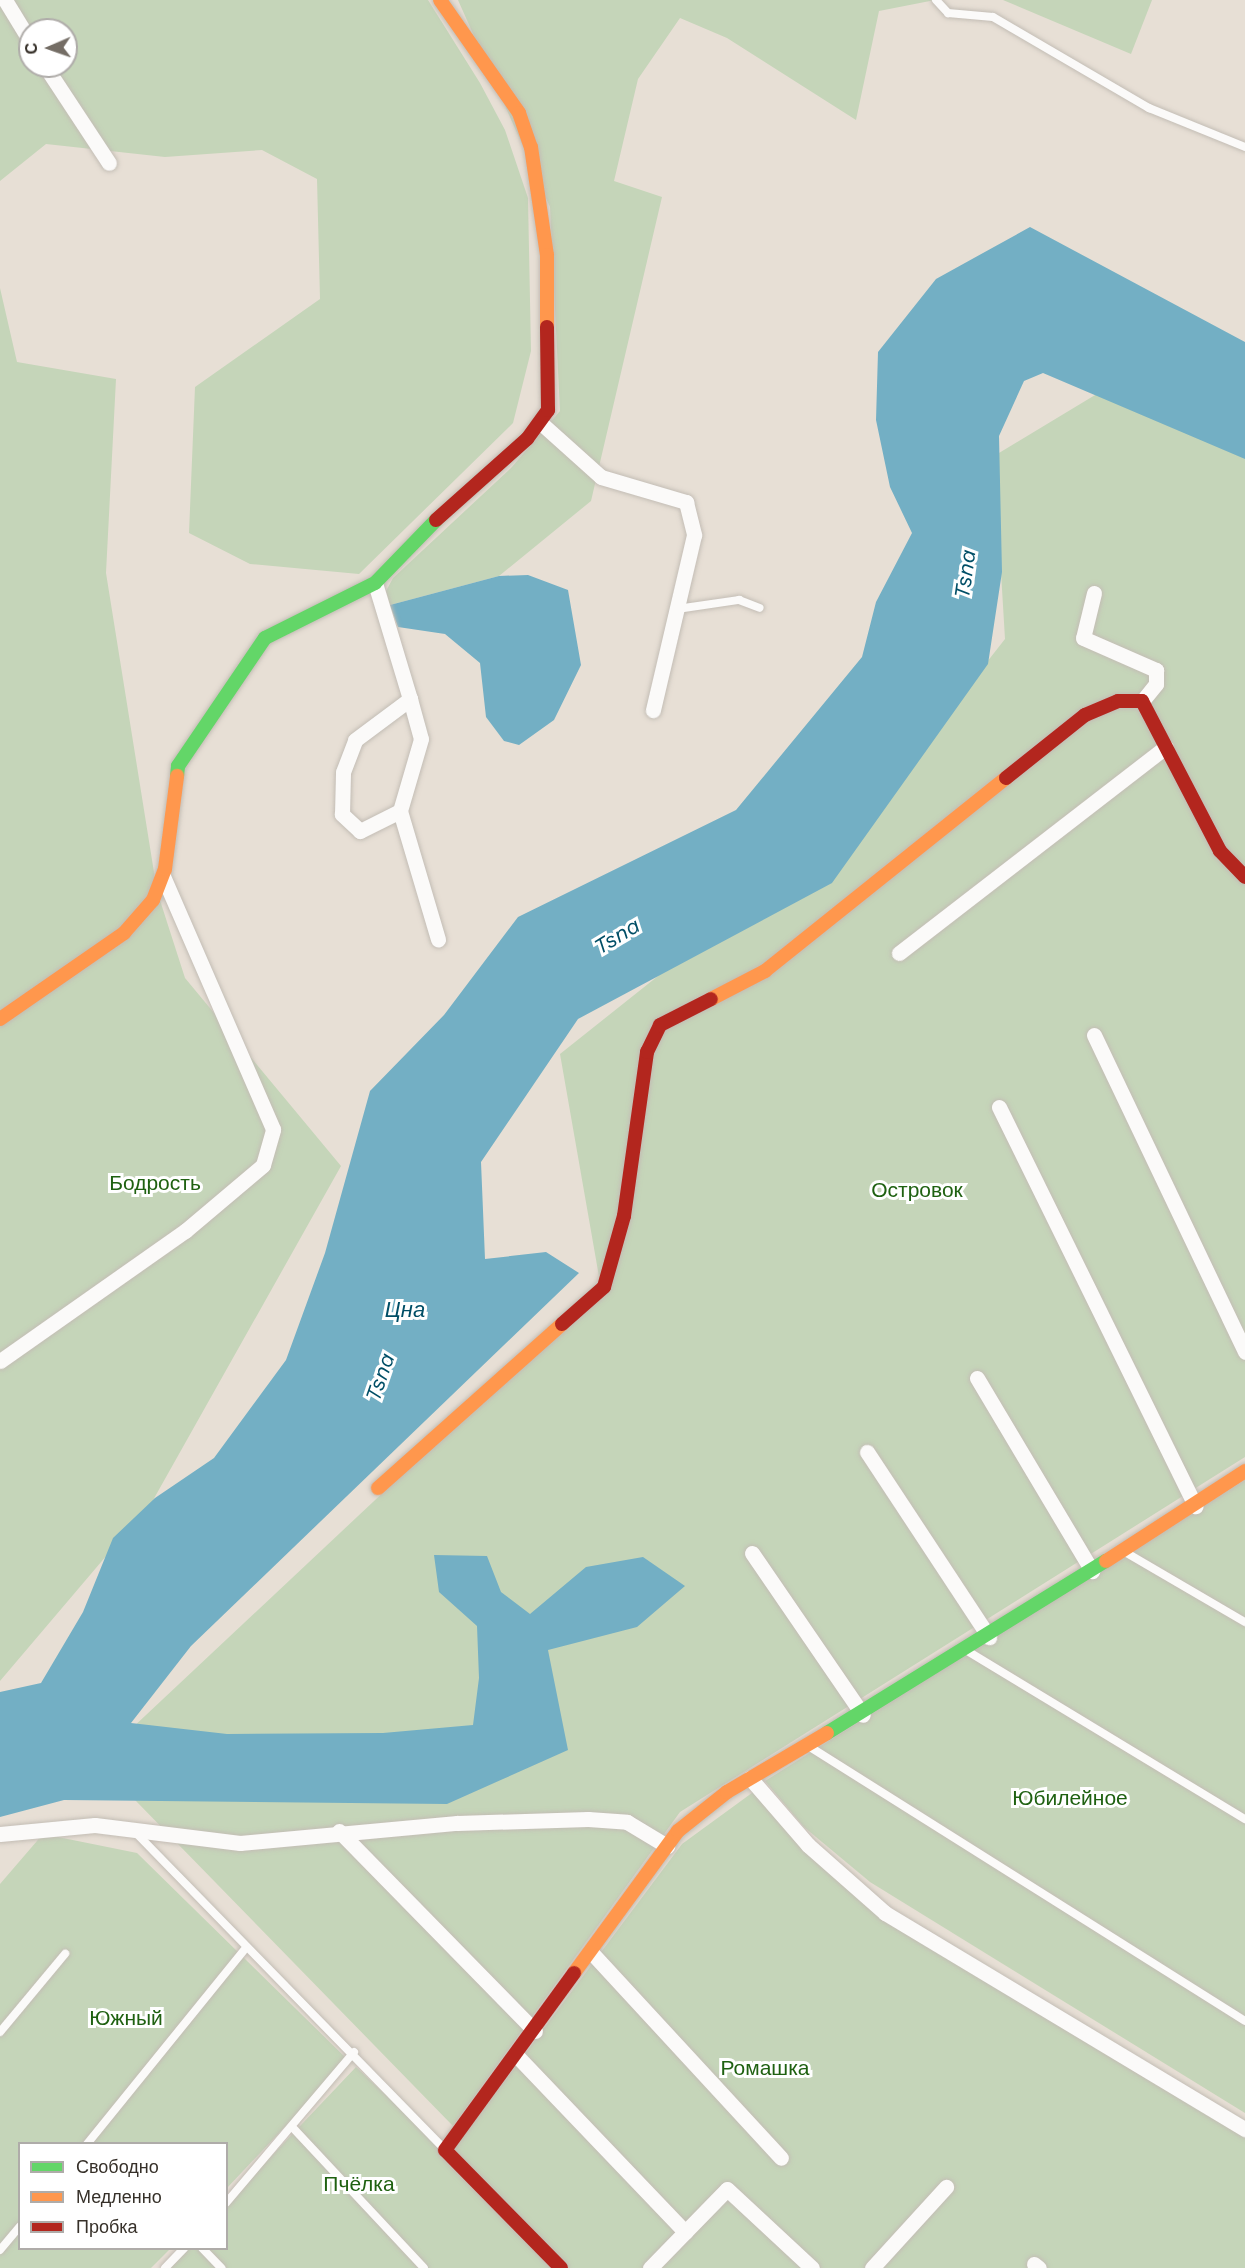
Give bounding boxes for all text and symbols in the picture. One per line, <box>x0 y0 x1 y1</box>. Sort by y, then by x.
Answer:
north arrow <box>18 18 78 78</box>
text: С <box>22 42 41 55</box>
water label: Tsna <box>949 548 981 600</box>
water label: Tsna <box>589 912 645 960</box>
park label: Бодрость <box>109 1170 201 1196</box>
park label: Островок <box>871 1177 963 1203</box>
water label: Цна <box>385 1297 425 1323</box>
water label: Tsna <box>360 1349 400 1405</box>
park label: Юбилейное <box>1012 1785 1128 1811</box>
park label: Южный <box>89 2005 163 2031</box>
park label: Ромашка <box>720 2055 810 2081</box>
legend <box>18 2142 228 2250</box>
text: Свободно <box>76 2156 159 2177</box>
park label: Пчёлка <box>323 2171 395 2197</box>
text: Медленно <box>76 2186 162 2207</box>
text: Пробка <box>76 2216 138 2237</box>

